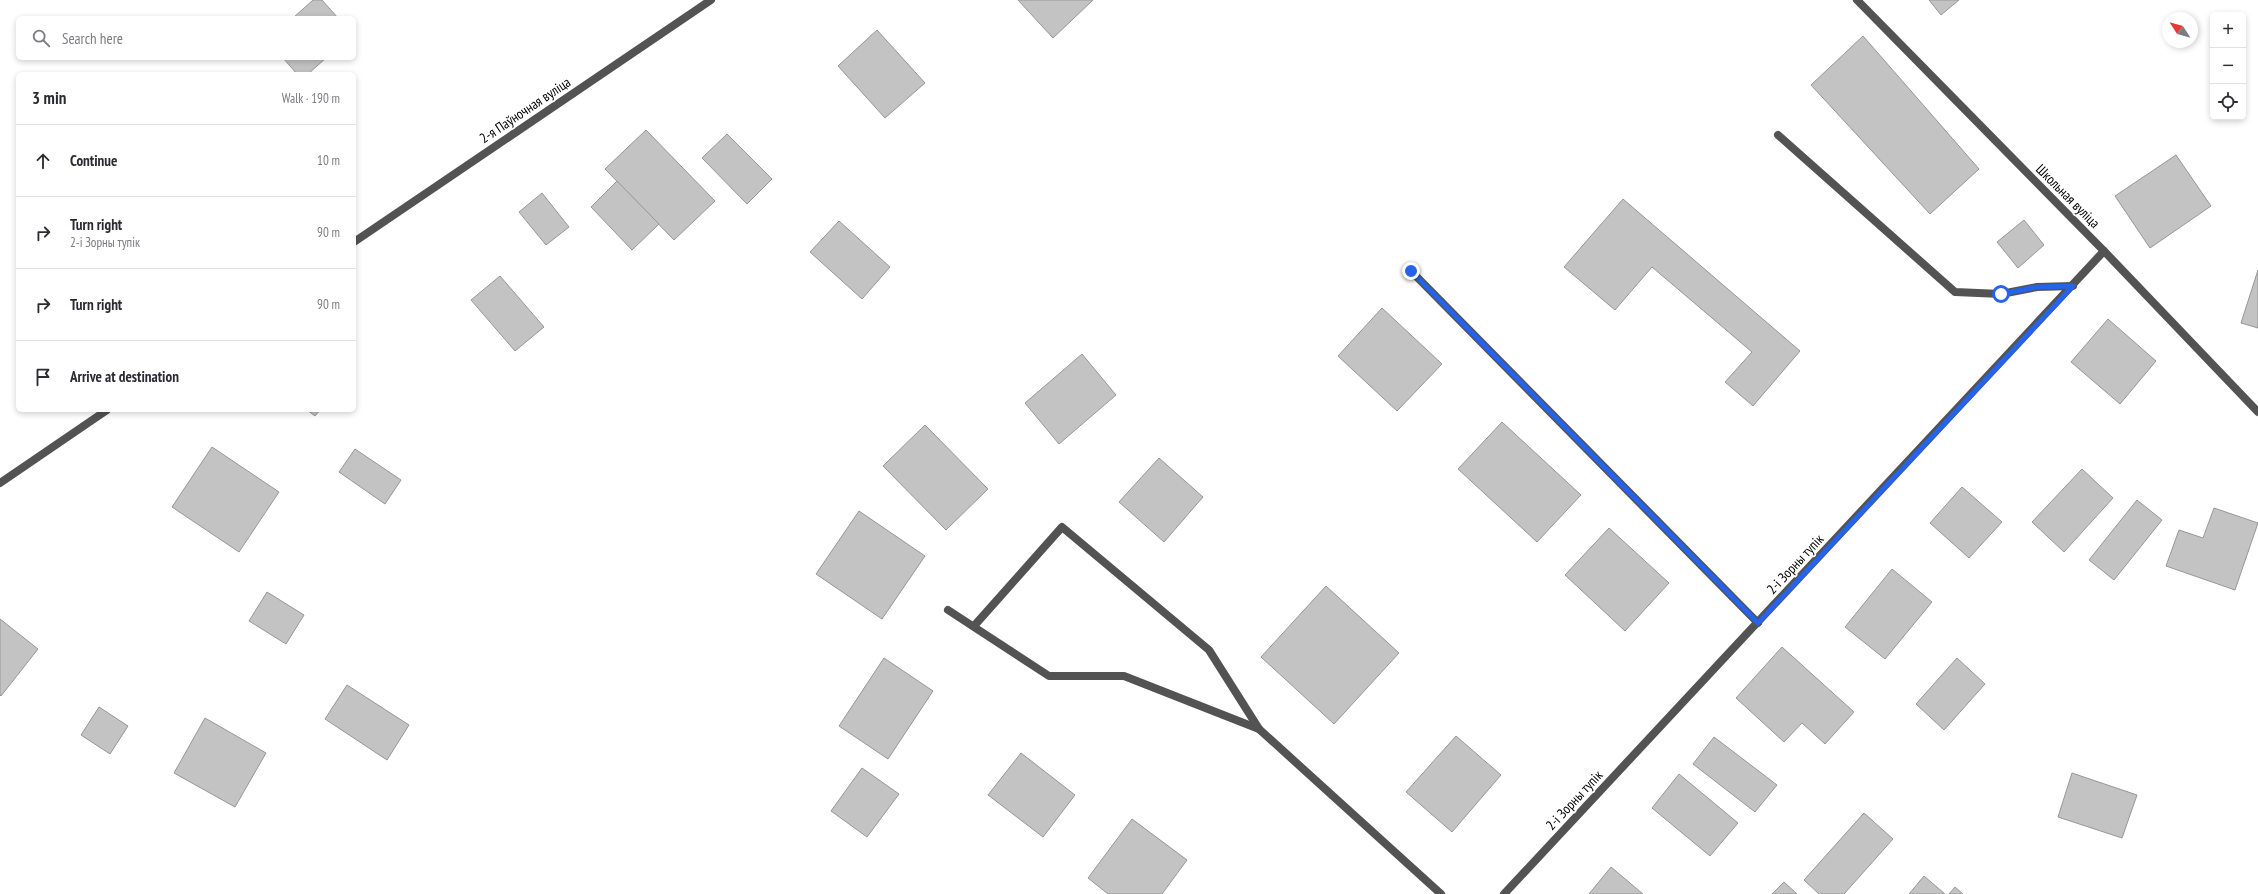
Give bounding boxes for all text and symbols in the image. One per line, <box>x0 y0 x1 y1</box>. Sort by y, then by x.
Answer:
north arrow <box>2162 12 2198 48</box>
map controls <box>2210 12 2246 120</box>
button: + <box>2210 12 2246 48</box>
search box <box>16 16 356 60</box>
icon: search <box>30 27 52 49</box>
text: Search here <box>62 29 123 48</box>
button: − <box>2210 48 2246 84</box>
street label: 2-я Паўночная вуліца <box>476 73 574 147</box>
button: locate <box>2210 84 2246 120</box>
text: 3 min <box>32 87 66 109</box>
text: Walk · 190 m <box>282 90 340 107</box>
icon: ahead <box>32 150 54 172</box>
text: Continue <box>70 151 117 170</box>
text: 10 m <box>317 152 340 169</box>
street label: Школьная вуліца <box>2032 160 2104 232</box>
text: Turn right <box>70 215 122 234</box>
icon: right <box>32 222 54 244</box>
text: 90 m <box>317 224 340 241</box>
text: 2-і Зорны тупік <box>70 234 140 251</box>
route end <box>1402 262 1420 280</box>
route start <box>1992 285 2010 303</box>
icon: right <box>32 294 54 316</box>
text: Turn right <box>70 295 122 314</box>
text: 90 m <box>317 296 340 313</box>
icon: arrive <box>32 366 54 388</box>
text: Arrive at destination <box>70 367 179 386</box>
street label: 2-і Зорны тупік <box>1763 530 1828 598</box>
street label: 2-і Зорны тупік <box>1542 766 1607 834</box>

